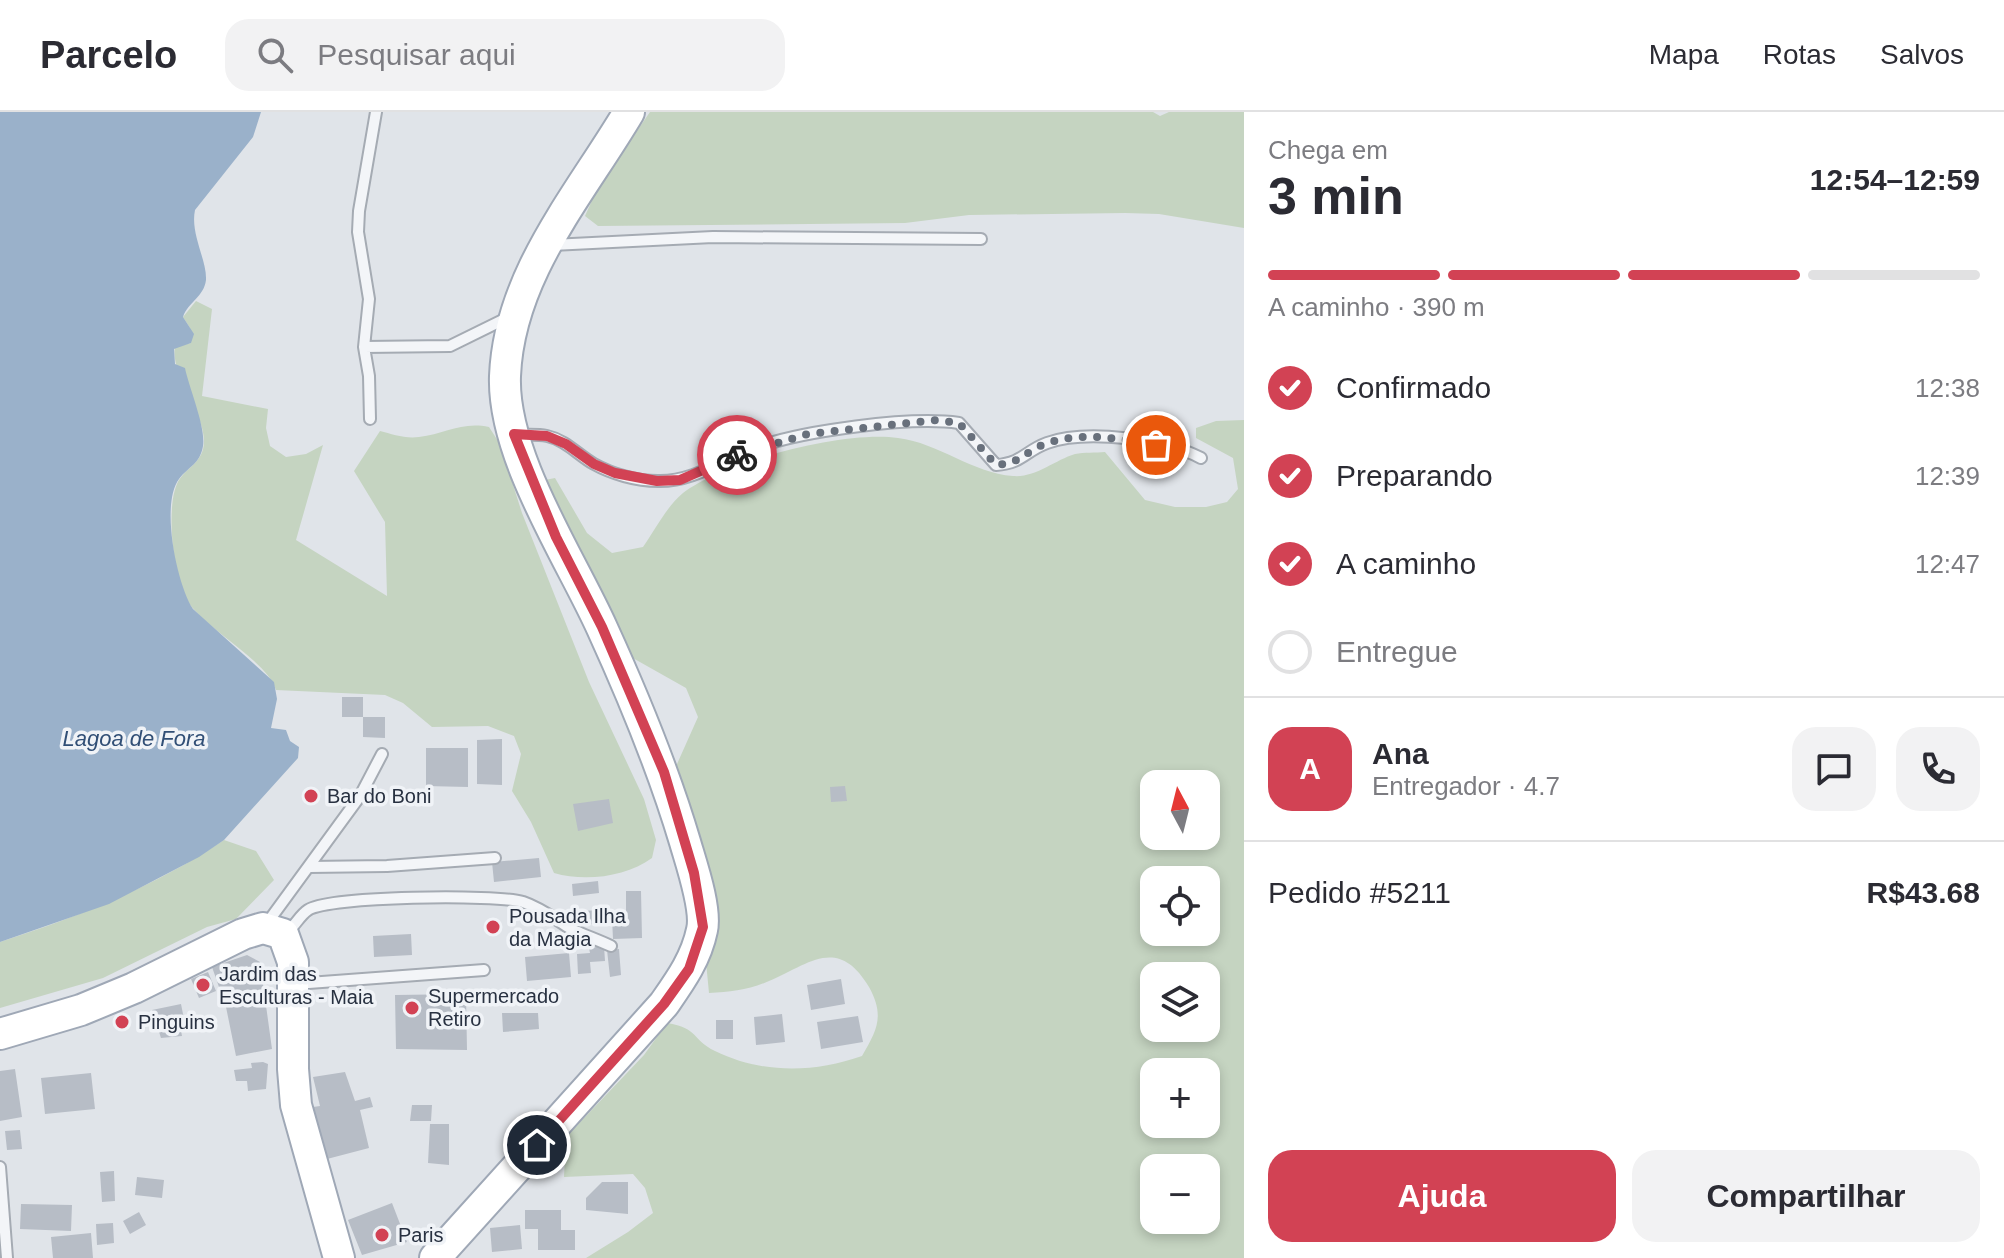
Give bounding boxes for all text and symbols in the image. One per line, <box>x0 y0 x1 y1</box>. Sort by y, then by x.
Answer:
search box <box>225 19 785 91</box>
icon: search <box>253 33 297 77</box>
text: Parcelo <box>40 34 177 76</box>
text: Pesquisar aqui <box>317 38 516 71</box>
text: Mapa <box>1649 39 1719 70</box>
text: Rotas <box>1763 39 1836 70</box>
text: Salvos <box>1880 39 1964 70</box>
text: Chega em <box>1268 135 1388 165</box>
text: 12:54–12:59 <box>1810 163 1980 196</box>
text: 3 min <box>1268 167 1404 225</box>
text: A caminho · 390 m <box>1268 292 1485 322</box>
icon: check <box>1268 366 1312 410</box>
text: Confirmado <box>1336 371 1491 404</box>
text: 12:38 <box>1915 373 1980 403</box>
pin <box>1122 411 1190 479</box>
courier <box>697 415 777 495</box>
icon: bag <box>1134 423 1178 467</box>
icon: bike <box>715 433 759 477</box>
icon: check <box>1268 454 1312 498</box>
text: Preparando <box>1336 459 1493 492</box>
text: 12:39 <box>1915 461 1980 491</box>
icon: check <box>1268 542 1312 586</box>
text: A caminho <box>1336 547 1476 580</box>
text: 12:47 <box>1915 549 1980 579</box>
text: Entregue <box>1336 635 1458 668</box>
water label: Lagoa de Fora <box>62 726 206 751</box>
button: chat <box>1792 727 1876 811</box>
button: phone <box>1896 727 1980 811</box>
text: Ana <box>1372 737 1429 770</box>
text: A <box>1299 752 1321 785</box>
north arrow <box>1140 770 1220 850</box>
map controls <box>1140 770 1220 1234</box>
text: Entregador · 4.7 <box>1372 771 1560 801</box>
place label: Bar do Boni <box>327 785 432 807</box>
marker: Bar do Boni <box>302 787 320 805</box>
button: locate <box>1140 866 1220 946</box>
text: Pedido #5211 <box>1268 876 1451 909</box>
text: R$43.68 <box>1867 876 1980 909</box>
place label: Pousada Ilha da Magia <box>509 905 627 950</box>
marker: Pousada Ilha da Magia <box>484 918 502 936</box>
button: layers <box>1140 962 1220 1042</box>
place label: Jardim das Esculturas - Maia <box>219 963 374 1008</box>
marker: Jardim das Esculturas - Maia <box>194 976 212 994</box>
place label: Supermercado Retiro <box>428 985 559 1030</box>
marker: Supermercado Retiro <box>403 999 421 1017</box>
place label: Pinguins <box>138 1011 215 1033</box>
marker: Pinguins <box>113 1013 131 1031</box>
button: + <box>1140 1058 1220 1138</box>
pin <box>503 1111 571 1179</box>
icon: home <box>515 1123 559 1167</box>
button: Ajuda <box>1268 1150 1616 1242</box>
button: Compartilhar <box>1632 1150 1980 1242</box>
button: − <box>1140 1154 1220 1234</box>
place label: Paris <box>398 1224 444 1246</box>
marker: Paris <box>373 1226 391 1244</box>

